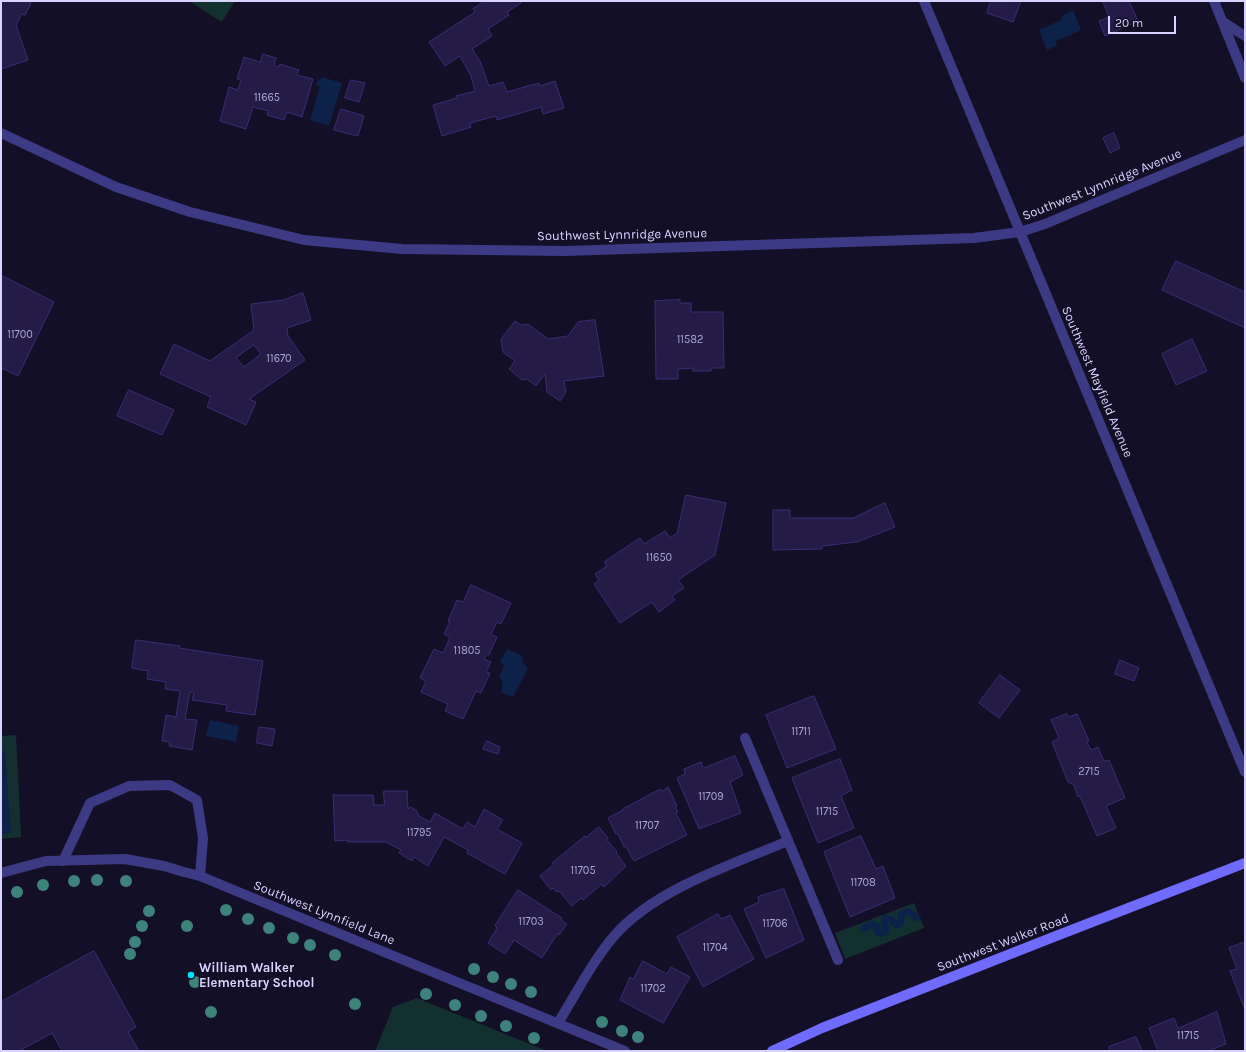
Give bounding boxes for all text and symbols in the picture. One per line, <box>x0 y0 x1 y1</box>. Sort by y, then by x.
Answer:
scale bar <box>1110 8 1178 34</box>
text: 20 m <box>1115 16 1143 30</box>
house number: 11665 <box>254 91 280 105</box>
street label: Southwest Lynnridge Avenue <box>1020 146 1184 224</box>
street label: Southwest Lynnridge Avenue <box>537 226 707 244</box>
street label: Southwest Mayfield Avenue <box>1058 304 1136 460</box>
house number: 11700 <box>7 328 33 342</box>
house number: 11582 <box>677 333 703 347</box>
house number: 11670 <box>266 352 292 366</box>
house number: 11650 <box>646 551 672 565</box>
house number: 11805 <box>454 644 480 658</box>
house number: 11711 <box>791 725 811 739</box>
house number: 2715 <box>1078 765 1100 779</box>
house number: 11709 <box>698 790 724 804</box>
house number: 11715 <box>816 805 838 819</box>
house number: 11707 <box>635 819 659 833</box>
house number: 11795 <box>406 826 432 840</box>
house number: 11705 <box>570 864 596 878</box>
house number: 11708 <box>850 876 876 890</box>
street label: Southwest Lynnfield Lane <box>251 877 397 949</box>
street label: Southwest Walker Road <box>935 911 1071 975</box>
house number: 11703 <box>518 915 544 929</box>
house number: 11706 <box>762 917 788 931</box>
house number: 11704 <box>702 941 728 955</box>
place label: William Walker Elementary School <box>199 960 314 991</box>
marker: William Walker Elementary School <box>186 970 196 980</box>
house number: 11702 <box>640 982 666 996</box>
house number: 11715 <box>1177 1029 1199 1043</box>

